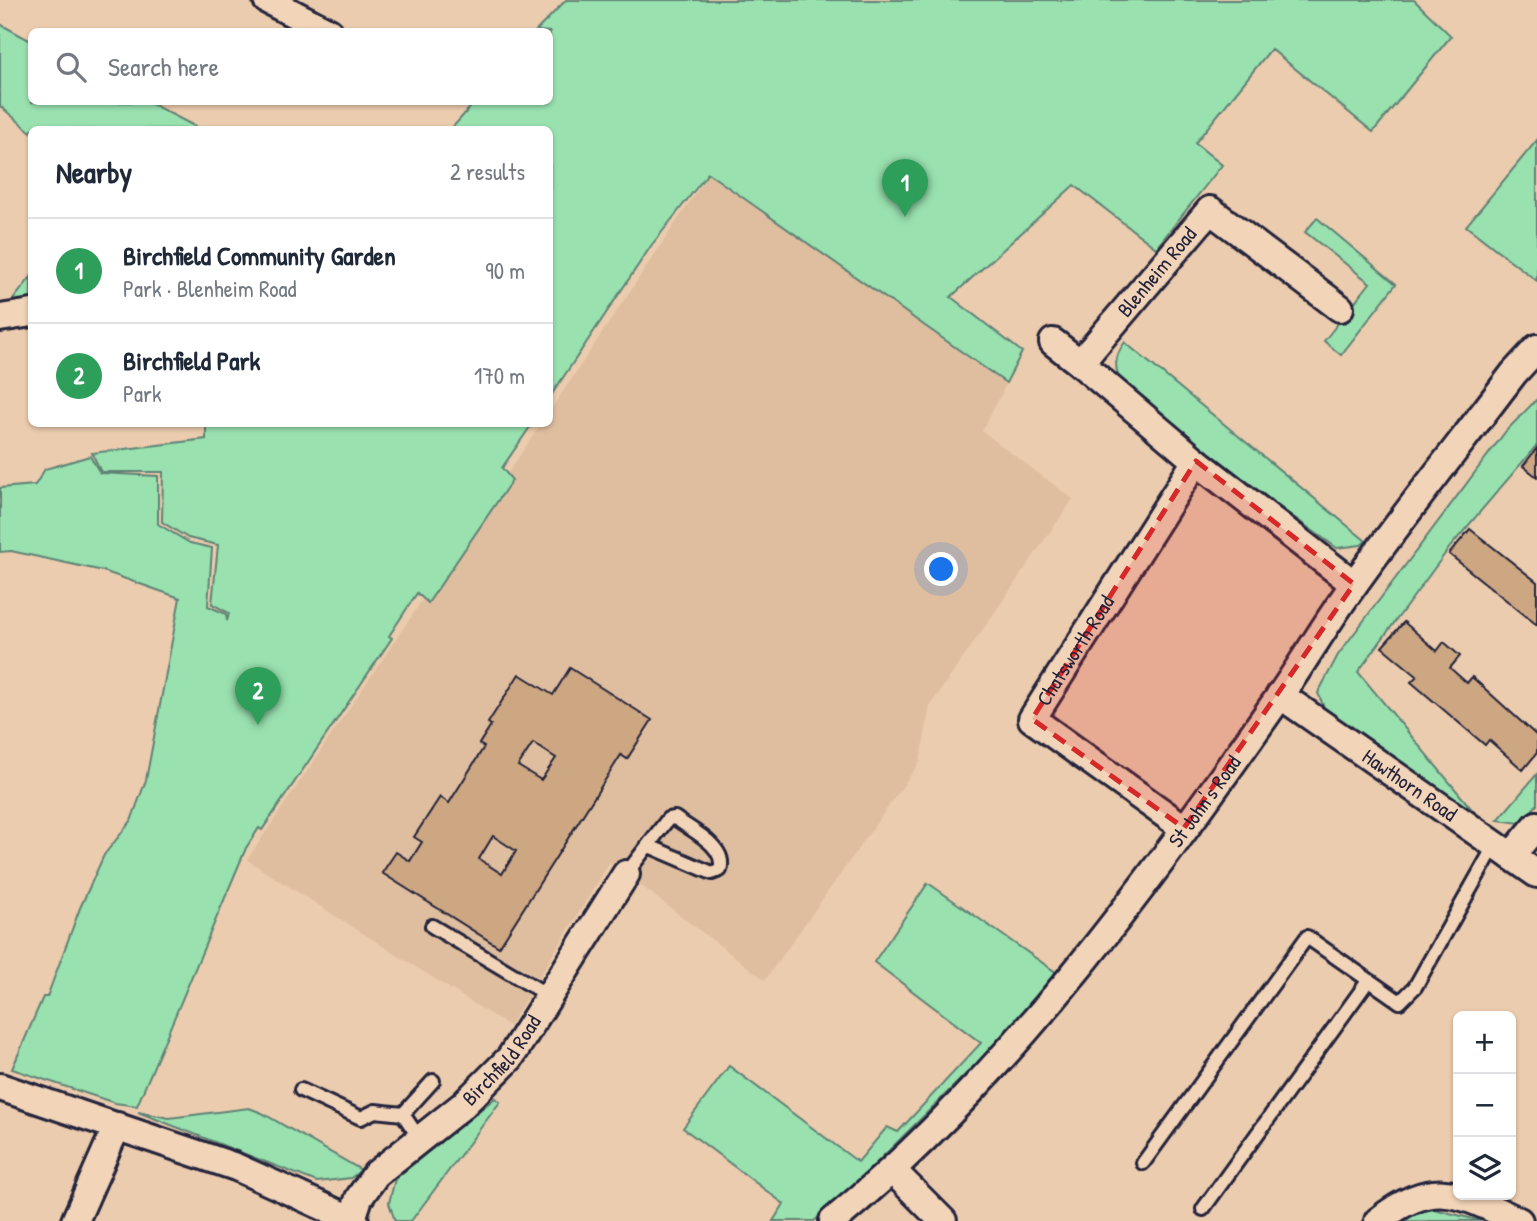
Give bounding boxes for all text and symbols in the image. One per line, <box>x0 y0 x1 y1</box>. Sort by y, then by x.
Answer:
search box <box>28 28 553 105</box>
icon: search <box>52 48 90 86</box>
text: Search here <box>108 49 219 84</box>
text: Nearby <box>56 152 132 192</box>
text: 2 results <box>450 156 525 187</box>
pin: 1 <box>882 159 928 217</box>
street label: Blenheim Road <box>1110 220 1203 323</box>
text: Birchfield Community Garden <box>123 238 396 273</box>
text: 1 <box>75 255 83 286</box>
text: 90 m <box>485 255 525 286</box>
text: Park · Blenheim Road <box>123 273 297 304</box>
text: Birchfield Park <box>123 343 260 378</box>
text: 2 <box>74 360 84 391</box>
text: 170 m <box>474 360 525 391</box>
text: Park <box>123 378 161 409</box>
your location <box>924 552 958 586</box>
street label: Chatsworth Road <box>1029 590 1121 711</box>
pin: 2 <box>235 667 281 725</box>
street label: Hawthorn Road <box>1357 742 1463 828</box>
street label: St John's Road <box>1161 749 1247 853</box>
street label: Birchfield Road <box>455 1009 547 1112</box>
map controls <box>1453 1011 1516 1200</box>
button: + <box>1453 1011 1516 1074</box>
button: − <box>1453 1074 1516 1137</box>
button: layers <box>1453 1137 1516 1200</box>

